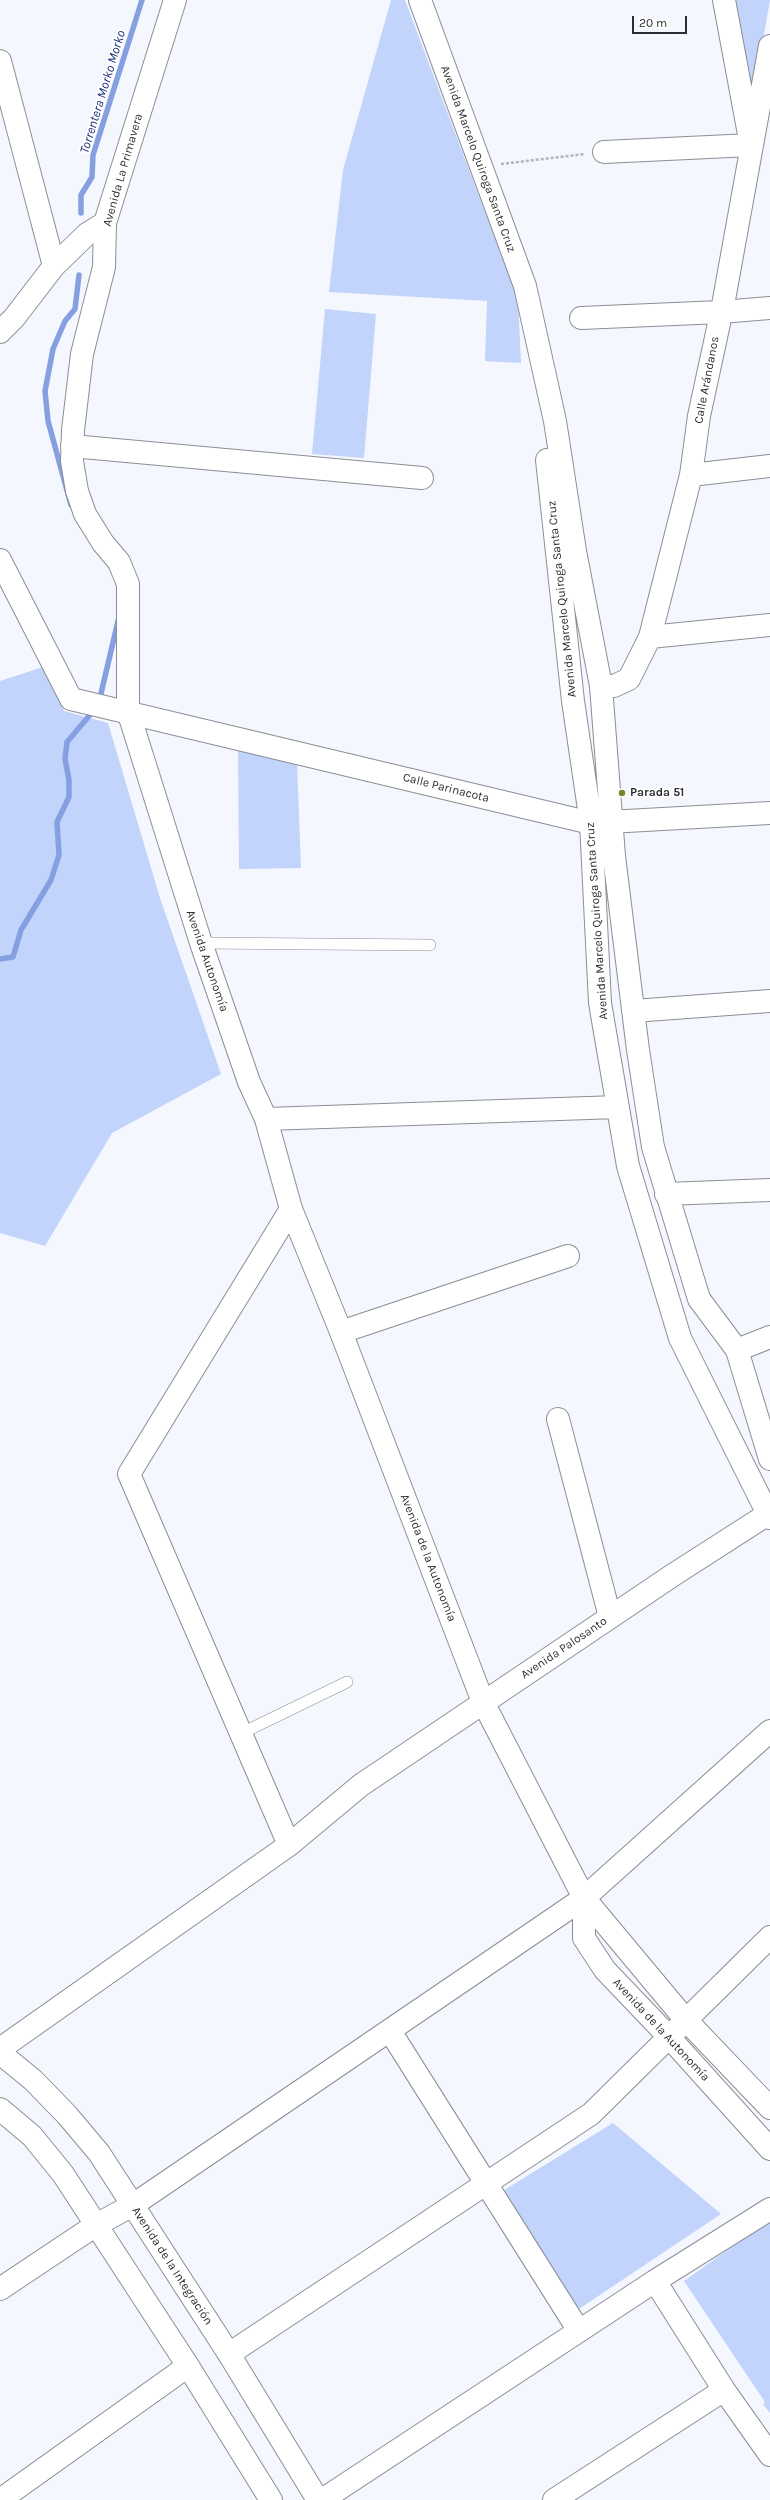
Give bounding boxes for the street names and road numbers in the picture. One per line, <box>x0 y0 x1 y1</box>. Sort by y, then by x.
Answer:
street label: Avenida Marcelo Quiroga Santa Cruz <box>437 64 519 254</box>
street label: Avenida La Primavera <box>100 112 146 228</box>
street label: Calle Arándanos <box>691 335 723 425</box>
street label: Avenida Marcelo Quiroga Santa Cruz <box>544 500 580 698</box>
street label: Calle Parinacota <box>401 770 491 806</box>
street label: Avenida Marcelo Quiroga Santa Cruz <box>583 822 611 1020</box>
street label: Avenida Autonomía <box>183 908 231 1014</box>
street label: Avenida de la Autonomía <box>397 1492 459 1624</box>
street label: Avenida Palosanto <box>518 1614 610 1682</box>
street label: Avenida de la Autonomía <box>610 1976 712 2084</box>
street label: Avenida de la Integración <box>128 2204 216 2328</box>

